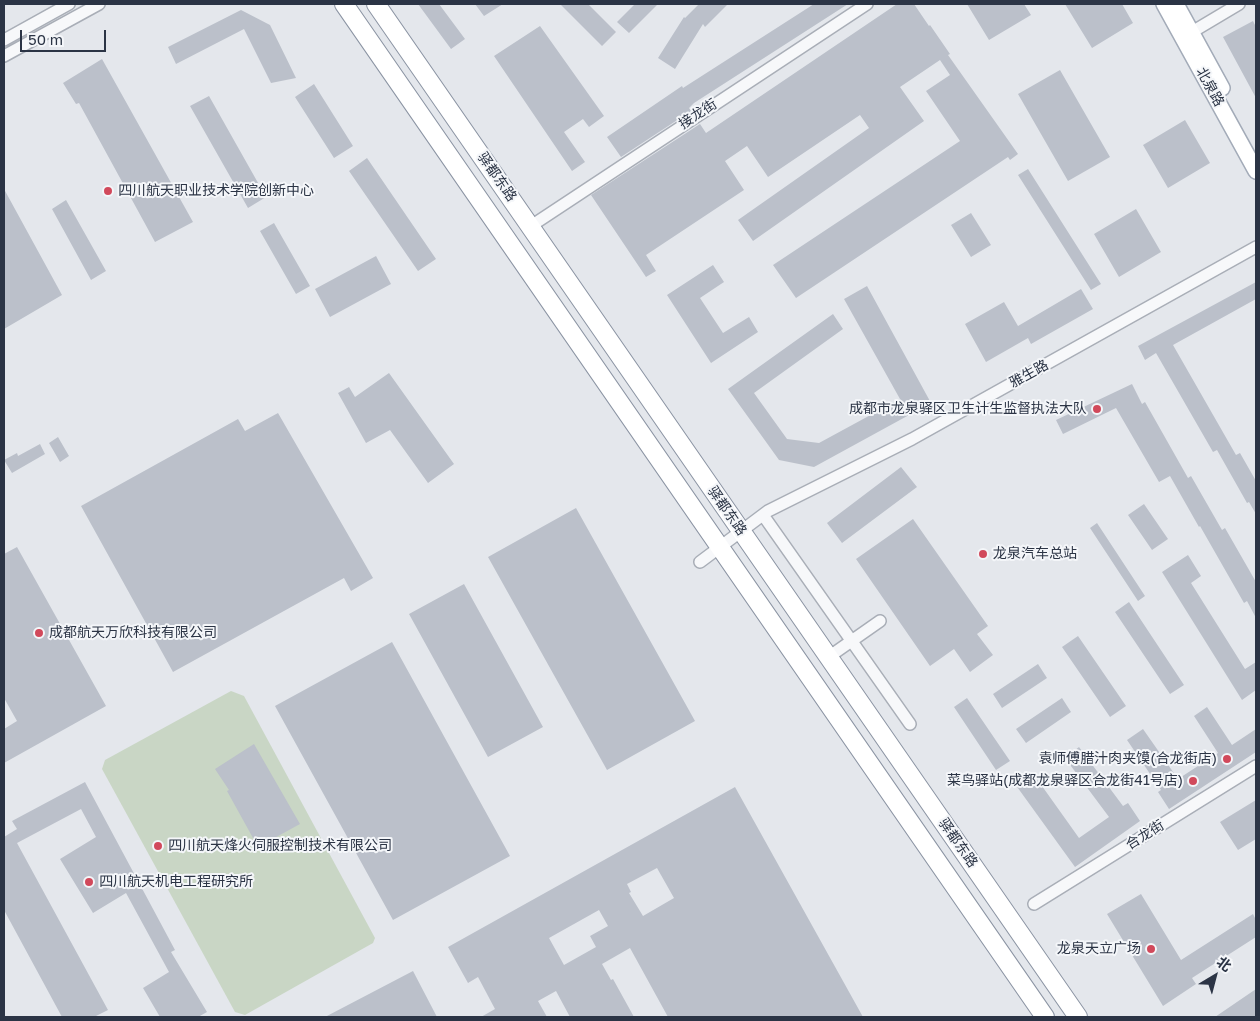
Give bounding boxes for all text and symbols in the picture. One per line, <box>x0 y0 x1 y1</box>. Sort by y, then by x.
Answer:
scale bar <box>22 20 109 52</box>
text: 50 m <box>28 30 63 48</box>
street label: 北泉路 <box>1192 65 1228 109</box>
street label: 接龙街 <box>676 96 720 132</box>
street label: 驿都东路 <box>474 149 520 205</box>
place label: 四川航天职业技术学院创新中心 <box>118 183 314 199</box>
marker: 四川航天职业技术学院创新中心 <box>102 185 114 197</box>
street label: 雅生路 <box>1007 356 1051 392</box>
place label: 成都市龙泉驿区卫生计生监督执法大队 <box>849 401 1087 417</box>
marker: 成都市龙泉驿区卫生计生监督执法大队 <box>1091 403 1103 415</box>
street label: 驿都东路 <box>704 483 750 539</box>
place label: 龙泉汽车总站 <box>993 546 1077 562</box>
marker: 龙泉汽车总站 <box>977 548 989 560</box>
place label: 成都航天万欣科技有限公司 <box>49 625 217 641</box>
marker: 成都航天万欣科技有限公司 <box>33 627 45 639</box>
place label: 袁师傅腊汁肉夹馍(合龙街店) <box>1038 751 1217 767</box>
marker: 袁师傅腊汁肉夹馍(合龙街店) <box>1221 753 1233 765</box>
place label: 菜鸟驿站(成都龙泉驿区合龙街41号店) <box>947 773 1183 789</box>
marker: 菜鸟驿站(成都龙泉驿区合龙街41号店) <box>1187 775 1199 787</box>
street label: 驿都东路 <box>935 815 981 871</box>
street label: 合龙街 <box>1123 817 1167 853</box>
place label: 四川航天烽火伺服控制技术有限公司 <box>168 838 392 854</box>
marker: 四川航天烽火伺服控制技术有限公司 <box>152 840 164 852</box>
place label: 四川航天机电工程研究所 <box>99 874 253 890</box>
marker: 四川航天机电工程研究所 <box>83 876 95 888</box>
place label: 龙泉天立广场 <box>1057 941 1141 957</box>
marker: 龙泉天立广场 <box>1145 943 1157 955</box>
north arrow <box>1190 951 1240 1001</box>
text: 北 <box>1214 953 1235 975</box>

